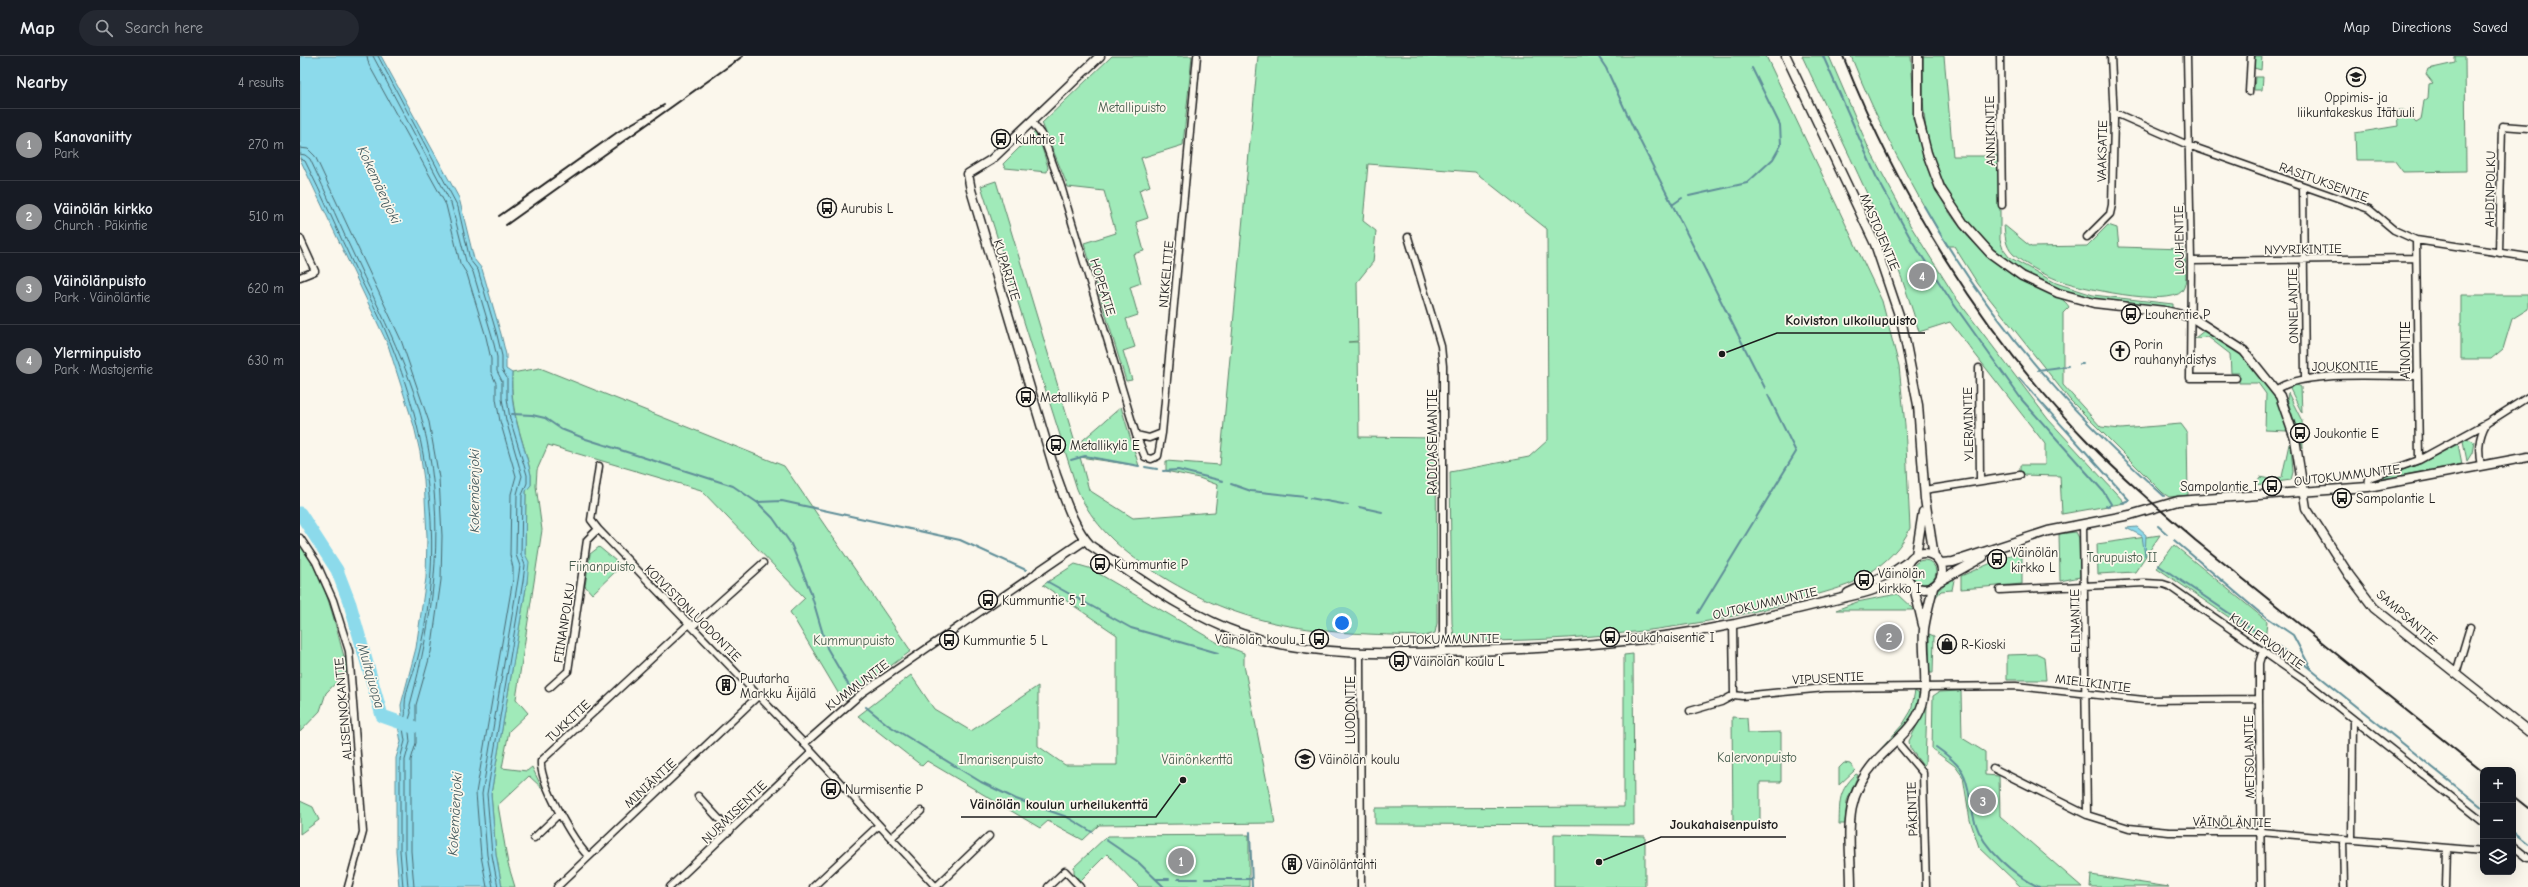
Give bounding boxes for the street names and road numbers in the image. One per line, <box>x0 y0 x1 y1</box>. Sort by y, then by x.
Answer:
street label: ANNIKINTIE <box>1982 96 1998 166</box>
street label: VAAKSATIE <box>2094 120 2110 182</box>
street label: AHDINPOLKU <box>2482 150 2498 228</box>
street label: RASITUKSENTIE <box>2277 159 2371 205</box>
street label: MASTOJENTIE <box>1857 191 1903 273</box>
street label: LOUHENTIE <box>2171 205 2187 275</box>
street label: KUPARITIE <box>991 238 1023 303</box>
street label: NIKKELITIE <box>1156 240 1176 308</box>
street label: NYYRIKINTIE <box>2264 241 2342 257</box>
street label: HOPEATIE <box>1087 257 1119 318</box>
street label: ONNELANTIE <box>2285 268 2301 344</box>
street label: AINONTIE <box>2398 321 2413 379</box>
street label: JOUKONTIE <box>2312 358 2379 374</box>
street label: YLERMINTIE <box>1960 387 1976 461</box>
street label: RADIOASEMANTIE <box>1425 389 1440 495</box>
street label: OUTOKUMMUNTIE <box>2293 461 2401 489</box>
street label: KOIVISTONLUODONTIE <box>642 562 744 664</box>
street label: FIINANPOLKU <box>550 582 578 664</box>
street label: OUTOKUMMUNTIE <box>1711 584 1819 622</box>
street label: SAMPSANTIE <box>2373 586 2441 648</box>
street label: ELINANTIE <box>2067 589 2083 653</box>
street label: KULLERVONTIE <box>2227 610 2307 672</box>
street label: OUTOKUMMUNTIE <box>1392 631 1500 647</box>
street label: KUMMUNTIE <box>822 656 892 714</box>
street label: ALISENNOKANTIE <box>331 657 355 761</box>
street label: VIPUSENTIE <box>1792 669 1864 687</box>
street label: MIELIKINTIE <box>2054 671 2132 695</box>
street label: LUODONTIE <box>1343 676 1358 744</box>
street label: TUKKITIE <box>543 697 593 745</box>
street label: METSOLANTIE <box>2241 715 2257 799</box>
street label: MINIÄNTIE <box>620 754 679 811</box>
street label: NURMISENTIE <box>698 777 770 847</box>
street label: PÄKINTIE <box>1903 781 1920 837</box>
street label: VÄINÖLÄNTIE <box>2193 813 2272 830</box>

